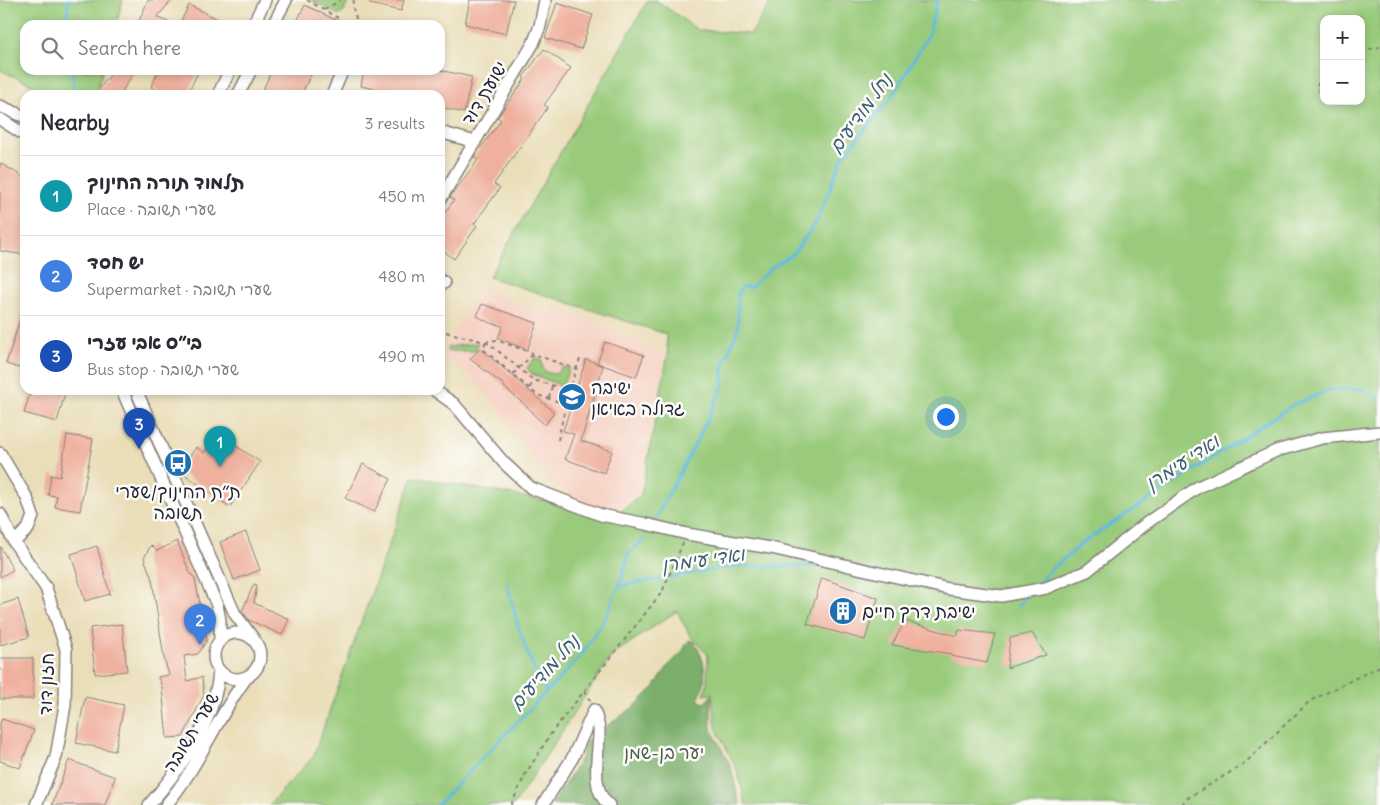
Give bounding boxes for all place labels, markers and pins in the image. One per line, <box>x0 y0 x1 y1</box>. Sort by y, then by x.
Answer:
place label: ישיבה גדולה באיאן <box>591 376 685 420</box>
school or university icon: ישיבה גדולה באיאן <box>557 382 587 412</box>
pin: 3 <box>123 408 155 449</box>
pin: 1 <box>204 426 236 467</box>
bus stop icon: ת״ת החינוך/שערי תשובה <box>163 448 193 478</box>
place label: ת״ת החינוך/שערי תשובה <box>115 480 241 524</box>
building icon: ישיבת דרך חיים <box>828 596 858 626</box>
place label: ישיבת דרך חיים <box>862 600 976 623</box>
pin: 2 <box>184 604 216 645</box>

